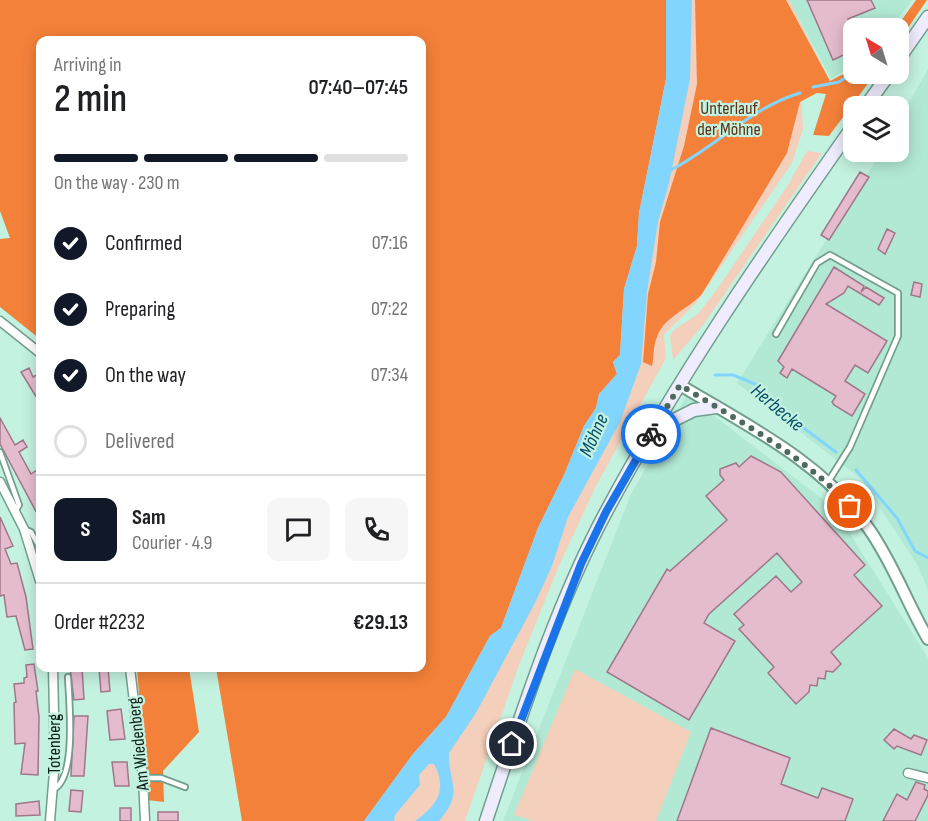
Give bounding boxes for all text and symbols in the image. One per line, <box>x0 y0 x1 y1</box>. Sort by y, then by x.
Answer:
north arrow <box>843 18 909 84</box>
map controls <box>843 18 909 162</box>
text: Arriving in <box>54 53 122 77</box>
text: 07:40–07:45 <box>308 74 408 101</box>
text: 2 min <box>54 76 127 123</box>
button: layers <box>843 96 909 162</box>
park label: Unterlauf der Möhne <box>697 98 761 140</box>
text: On the way · 230 m <box>54 171 180 195</box>
icon: check <box>54 227 87 260</box>
text: Confirmed <box>105 230 182 257</box>
text: 07:16 <box>372 231 408 255</box>
icon: check <box>54 293 87 326</box>
text: Preparing <box>105 296 175 323</box>
text: 07:22 <box>371 297 408 321</box>
icon: check <box>54 359 87 392</box>
text: On the way <box>105 362 186 389</box>
text: 07:34 <box>371 363 408 387</box>
water label: Herbecke <box>746 379 809 437</box>
courier <box>621 404 681 464</box>
water label: Möhne <box>574 410 614 461</box>
icon: bike <box>635 418 668 451</box>
text: Delivered <box>105 428 174 455</box>
pin <box>824 480 875 531</box>
icon: bag <box>833 489 866 522</box>
button: chat <box>267 498 330 561</box>
button: phone <box>345 498 408 561</box>
text: Sam <box>132 504 166 531</box>
text: S <box>81 516 90 543</box>
text: Courier · 4.9 <box>132 531 212 555</box>
text: Order #2232 <box>54 609 145 636</box>
text: €29.13 <box>353 609 408 636</box>
street label: Am Wiedenberg <box>123 696 154 793</box>
street label: Totenberg <box>44 714 65 774</box>
pin <box>486 718 537 769</box>
icon: home <box>495 727 528 760</box>

